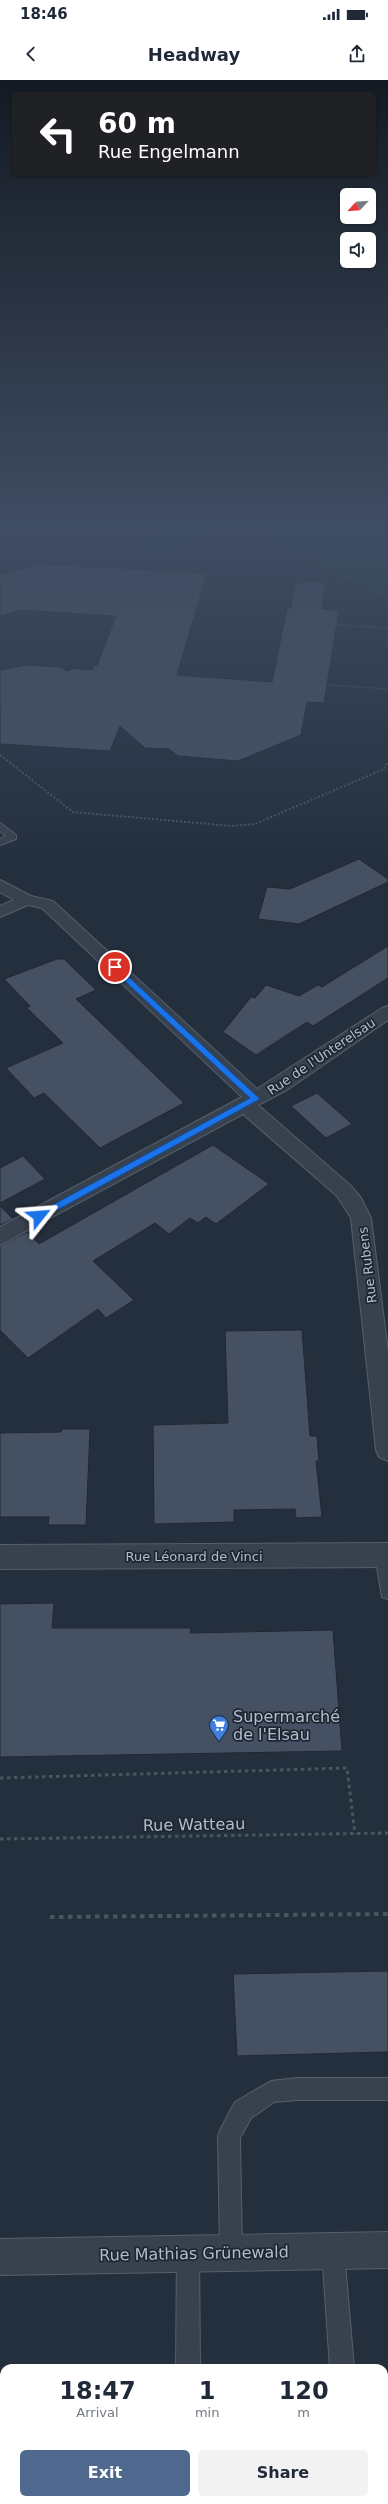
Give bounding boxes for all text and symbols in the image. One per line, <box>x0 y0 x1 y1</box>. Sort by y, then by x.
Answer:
text: 18:46 <box>20 5 68 23</box>
icon: back <box>20 43 42 65</box>
icon: share <box>346 43 368 65</box>
text: Headway <box>148 44 240 65</box>
text: 60 m <box>98 107 176 140</box>
icon: left <box>32 108 84 160</box>
text: Rue Engelmann <box>98 141 240 162</box>
north arrow <box>340 188 376 224</box>
map controls <box>340 188 376 268</box>
button: sound <box>340 232 376 268</box>
pin <box>98 950 132 984</box>
icon: arrive <box>104 956 126 978</box>
street label: Rue de l'Unterelsau <box>264 1015 378 1098</box>
position arrow <box>18 1195 60 1237</box>
street label: Rue Rubens <box>355 1226 380 1304</box>
street label: Rue Léonard de Vinci <box>125 1549 263 1564</box>
place label: Supermarché de l'Elsau <box>233 1707 340 1744</box>
supermarket icon: Supermarché de l'Elsau <box>208 1714 230 1742</box>
street label: Rue Watteau <box>143 1814 245 1835</box>
street label: Rue Mathias Grünewald <box>99 2242 289 2265</box>
text: 18:47 <box>59 2377 136 2405</box>
text: 1 <box>199 2377 215 2405</box>
text: 120 <box>279 2377 329 2405</box>
text: Arrival <box>76 2405 119 2420</box>
text: min <box>195 2405 219 2420</box>
text: m <box>297 2405 310 2420</box>
button: Exit <box>20 2450 190 2496</box>
button: Share <box>198 2450 368 2496</box>

